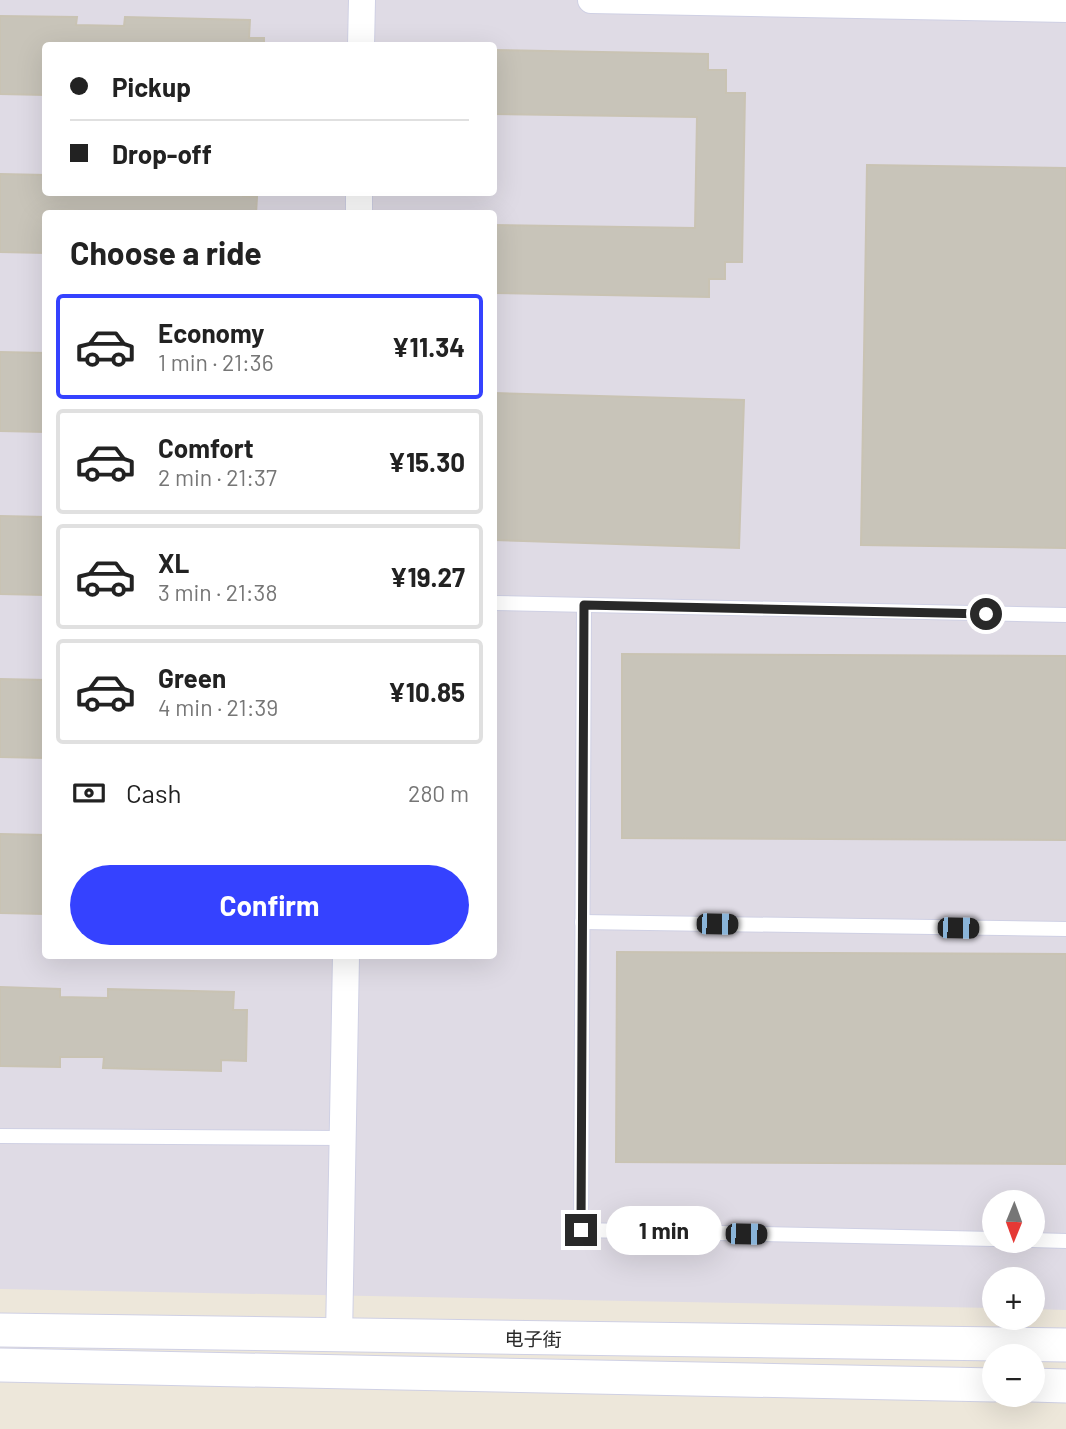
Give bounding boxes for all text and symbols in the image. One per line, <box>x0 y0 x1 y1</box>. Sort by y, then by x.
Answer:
text: Pickup <box>112 71 191 102</box>
text: Drop-off <box>112 138 212 169</box>
text: Choose a ride <box>70 233 262 271</box>
icon: car <box>74 315 137 378</box>
text: Economy <box>158 317 264 348</box>
text: ¥11.34 <box>392 331 465 362</box>
text: 1 min · 21:36 <box>158 348 274 376</box>
icon: car <box>74 430 137 493</box>
text: Comfort <box>158 432 254 463</box>
text: ¥15.30 <box>388 446 465 477</box>
text: 2 min · 21:37 <box>158 463 277 491</box>
icon: car <box>74 545 137 608</box>
text: XL <box>158 547 189 578</box>
text: ¥19.27 <box>390 561 465 592</box>
text: 3 min · 21:38 <box>158 578 277 606</box>
route start <box>970 598 1002 630</box>
icon: car <box>74 660 137 723</box>
text: Green <box>158 662 226 693</box>
text: ¥10.85 <box>388 676 465 707</box>
text: 4 min · 21:39 <box>158 693 278 721</box>
icon: cash <box>70 774 108 812</box>
text: Cash <box>126 777 181 808</box>
text: 280 m <box>408 779 469 807</box>
button: Confirm <box>70 865 469 945</box>
car <box>696 913 739 935</box>
car <box>937 917 980 939</box>
north arrow <box>982 1190 1045 1253</box>
map controls <box>982 1190 1045 1407</box>
callout: 1 min <box>606 1206 721 1254</box>
route end <box>565 1214 597 1246</box>
text: 1 min <box>639 1216 689 1244</box>
car <box>725 1223 768 1245</box>
button: + <box>982 1267 1045 1330</box>
street label: 电子街 <box>504 1327 562 1350</box>
button: − <box>982 1344 1045 1407</box>

